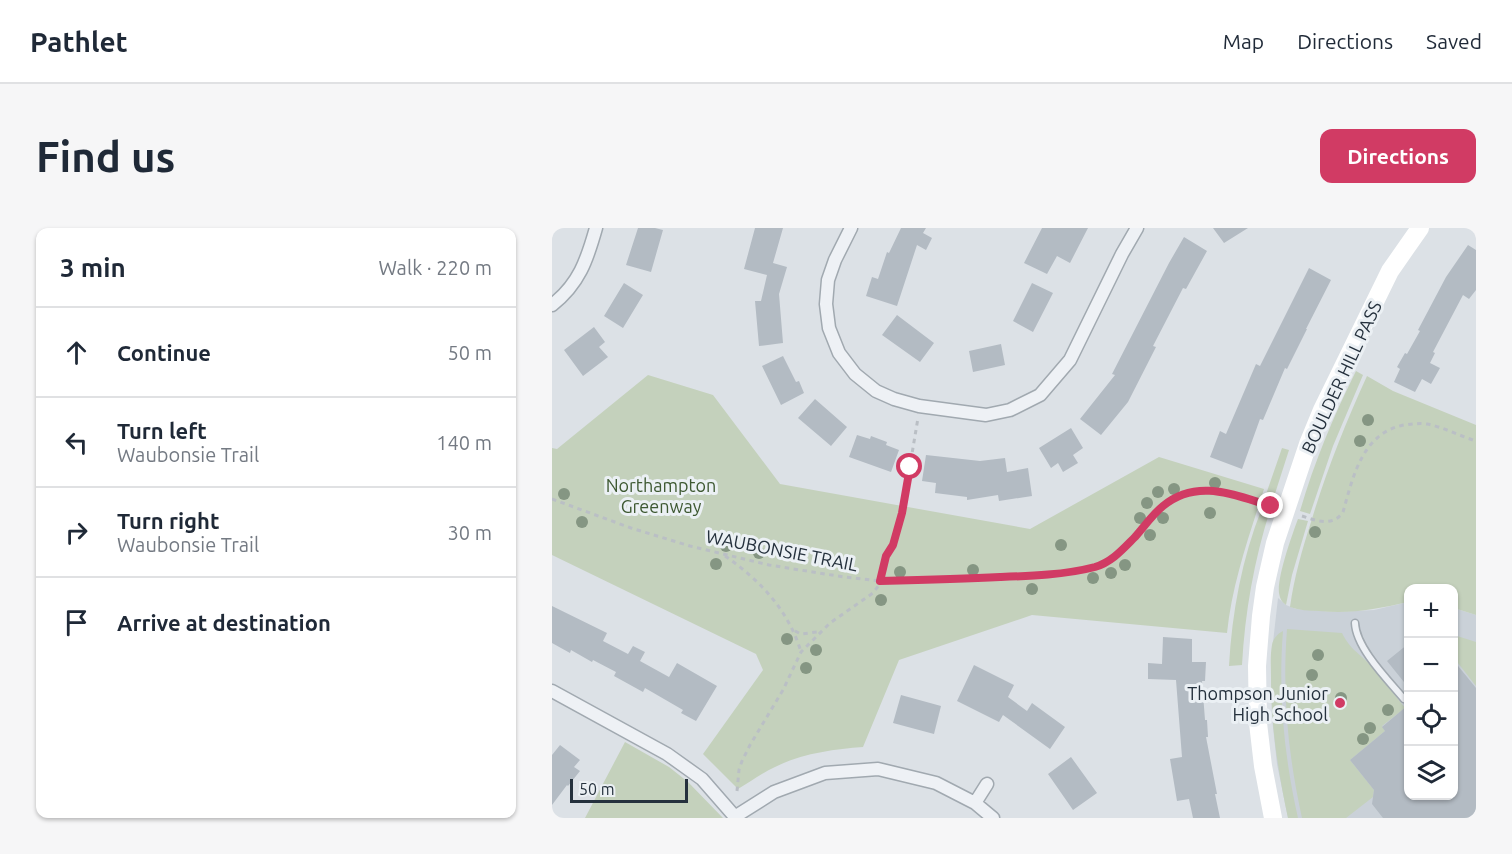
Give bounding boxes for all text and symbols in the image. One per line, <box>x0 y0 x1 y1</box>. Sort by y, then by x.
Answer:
text: Pathlet <box>30 26 128 57</box>
text: Map <box>1223 29 1264 53</box>
text: Directions <box>1297 29 1393 53</box>
text: Saved <box>1426 29 1482 53</box>
button: Directions <box>1320 129 1476 183</box>
text: Find us <box>36 133 175 180</box>
text: 3 min <box>60 253 126 282</box>
text: Walk · 220 m <box>379 256 492 279</box>
street label: BOULDER HILL PASS <box>1297 298 1385 456</box>
icon: ahead <box>60 336 93 369</box>
text: Continue <box>117 340 211 365</box>
text: 50 m <box>448 341 492 364</box>
text: Turn left <box>117 418 207 443</box>
icon: left <box>60 426 93 459</box>
text: 140 m <box>436 431 492 454</box>
text: Waubonsie Trail <box>117 443 259 466</box>
route start <box>896 453 922 479</box>
park label: Northampton Greenway <box>606 475 716 516</box>
route end <box>1257 492 1283 518</box>
text: Turn right <box>117 508 219 533</box>
icon: right <box>60 516 93 549</box>
text: 30 m <box>448 521 492 544</box>
street label: WAUBONSIE TRAIL <box>704 525 860 575</box>
text: Waubonsie Trail <box>117 533 259 556</box>
map controls <box>1404 584 1458 800</box>
button: + <box>1404 584 1458 638</box>
icon: arrive <box>60 606 93 639</box>
text: Arrive at destination <box>117 610 331 635</box>
button: − <box>1404 638 1458 692</box>
place label: Thompson Junior High School <box>1187 683 1328 724</box>
button: locate <box>1404 692 1458 746</box>
marker: Thompson Junior High School <box>1333 696 1347 710</box>
button: layers <box>1404 746 1458 800</box>
scale bar <box>570 776 688 804</box>
text: 50 m <box>579 780 615 798</box>

